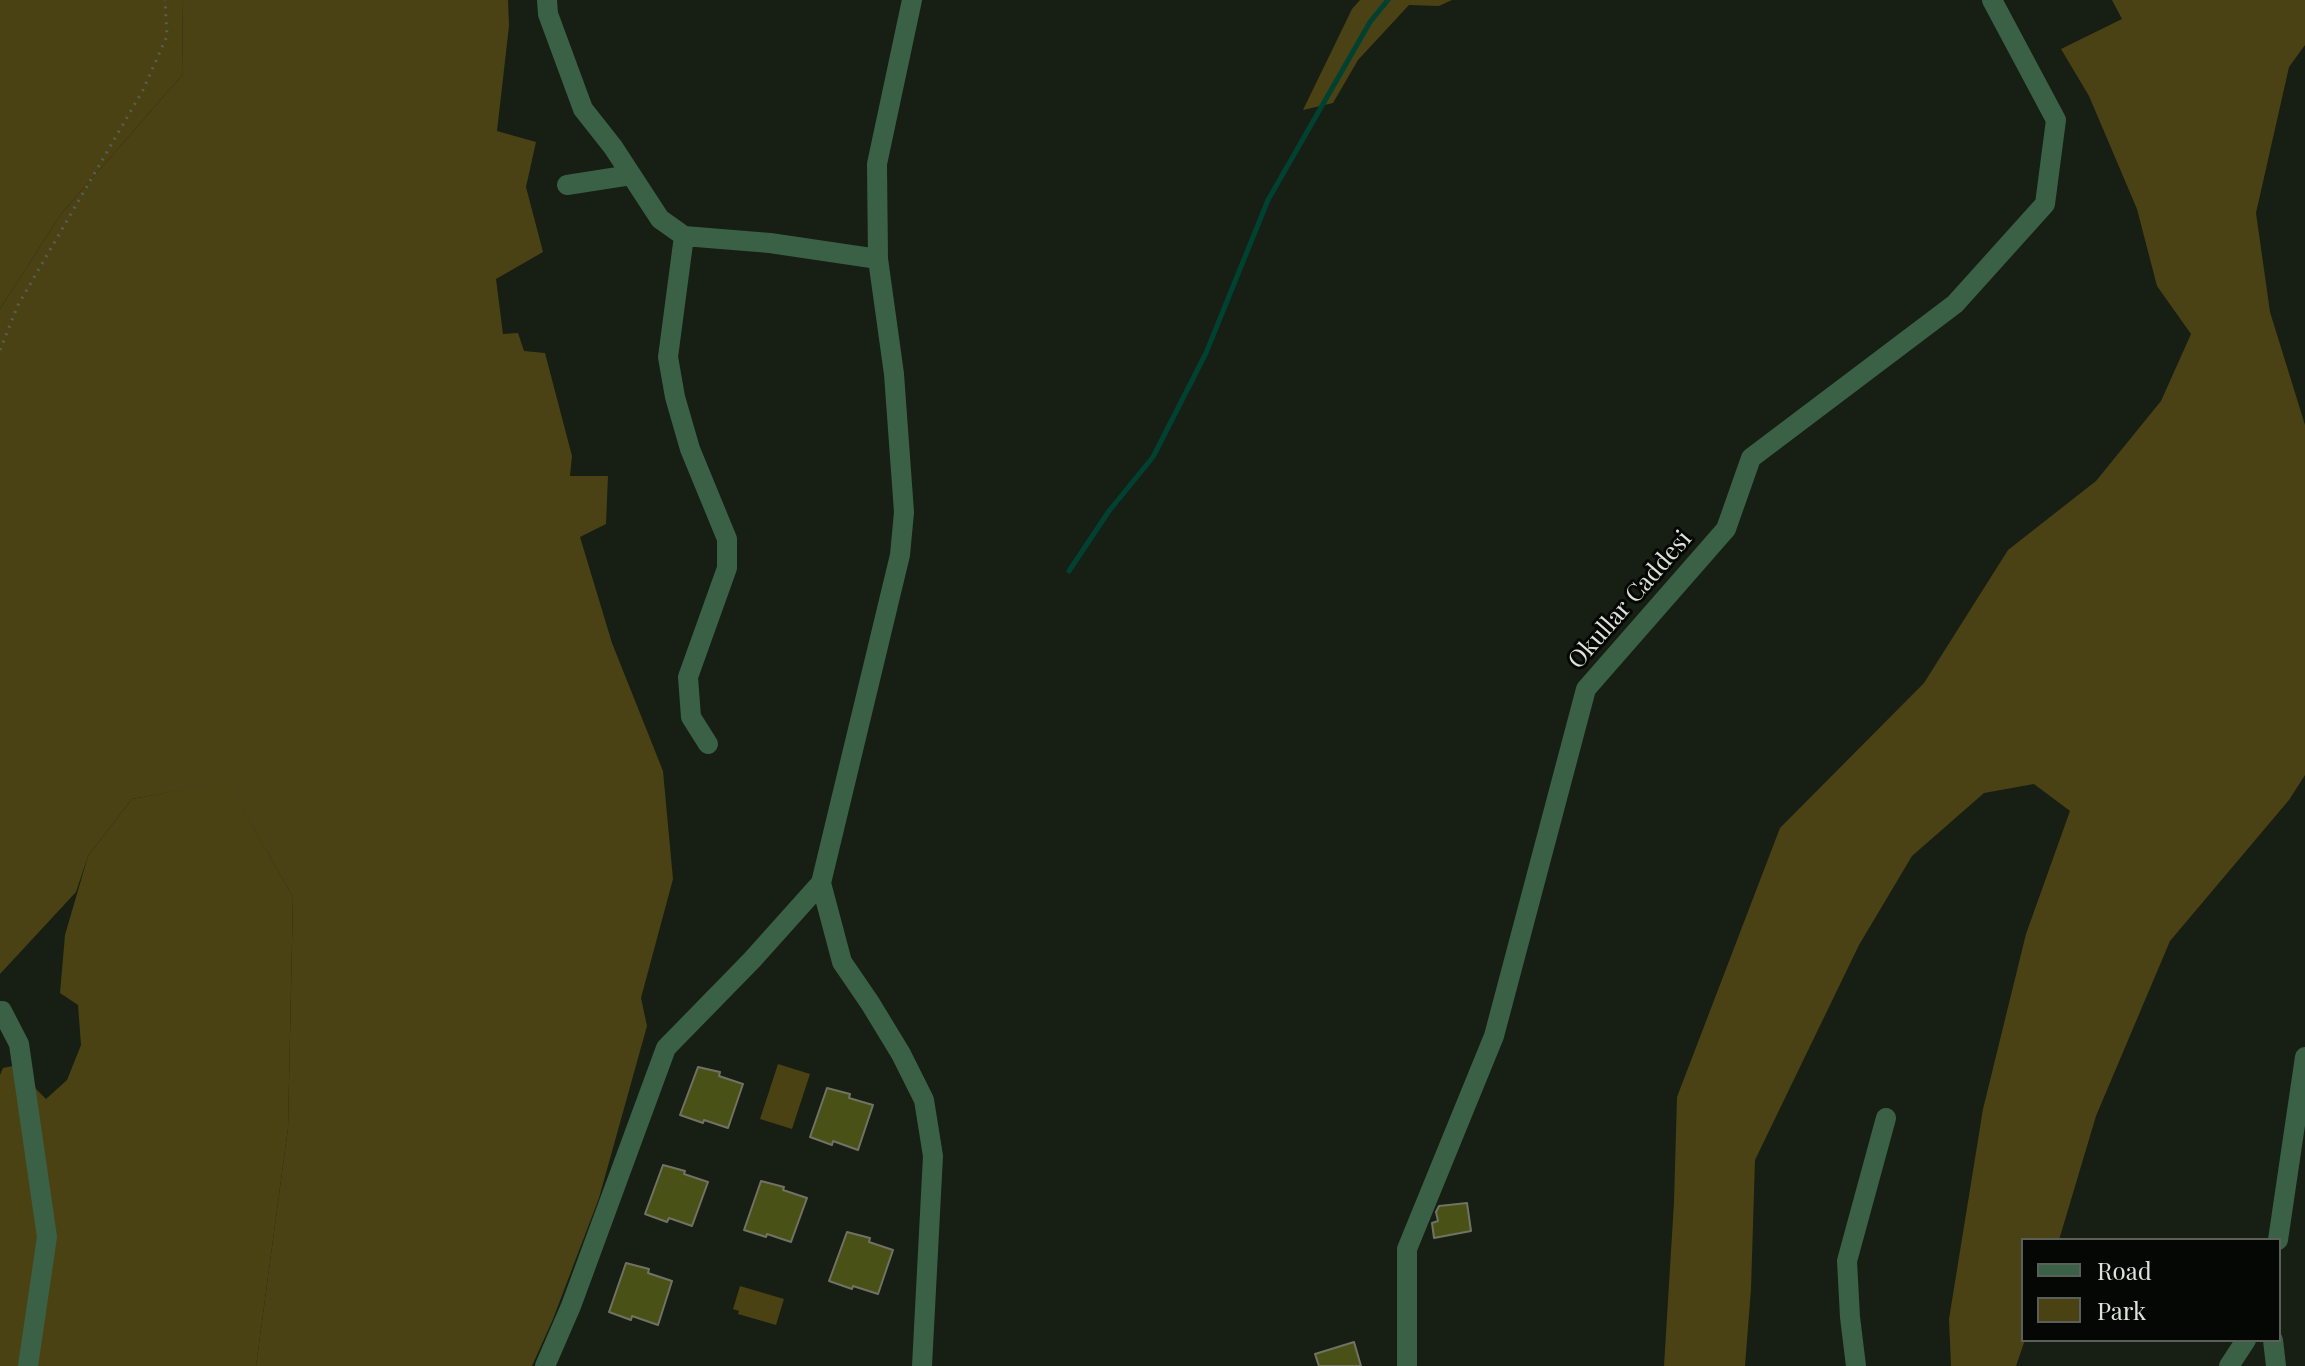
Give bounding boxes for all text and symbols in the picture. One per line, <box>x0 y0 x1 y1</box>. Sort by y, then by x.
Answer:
street label: Okullar Caddesi <box>1562 525 1698 675</box>
legend <box>2021 1238 2281 1342</box>
text: Road <box>2097 1254 2152 1286</box>
text: Park <box>2097 1294 2146 1326</box>

